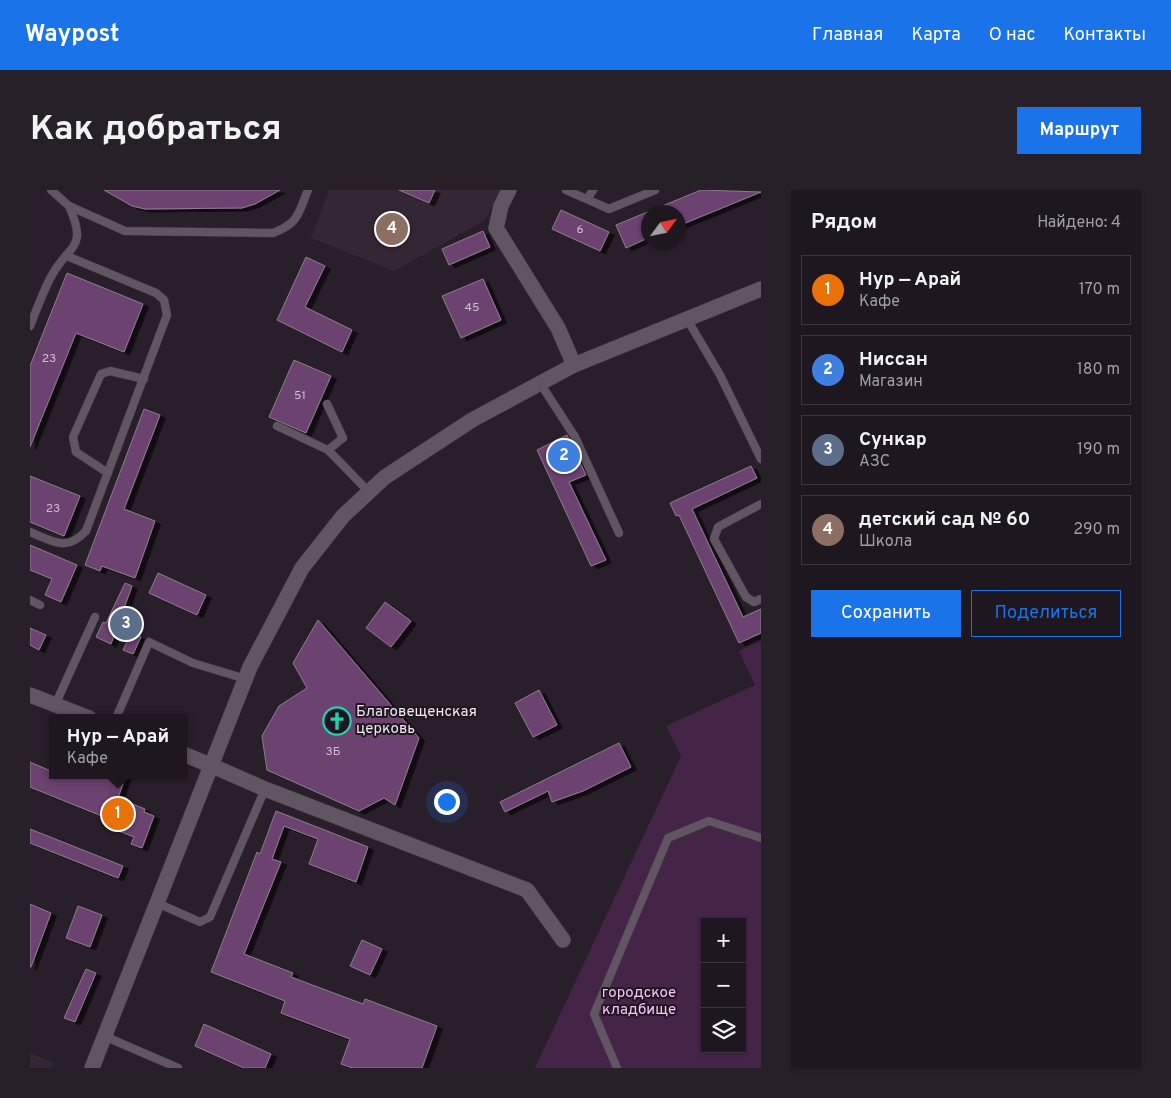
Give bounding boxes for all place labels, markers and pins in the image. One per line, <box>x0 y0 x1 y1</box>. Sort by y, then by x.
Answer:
pin: 4 <box>376 210 408 248</box>
pin: 2 <box>548 437 580 475</box>
pin: 3 <box>110 605 142 643</box>
place label: Благовещенская церковь <box>356 703 477 739</box>
church icon: Благовещенская церковь <box>322 706 352 736</box>
pin: 1 <box>102 795 134 833</box>

